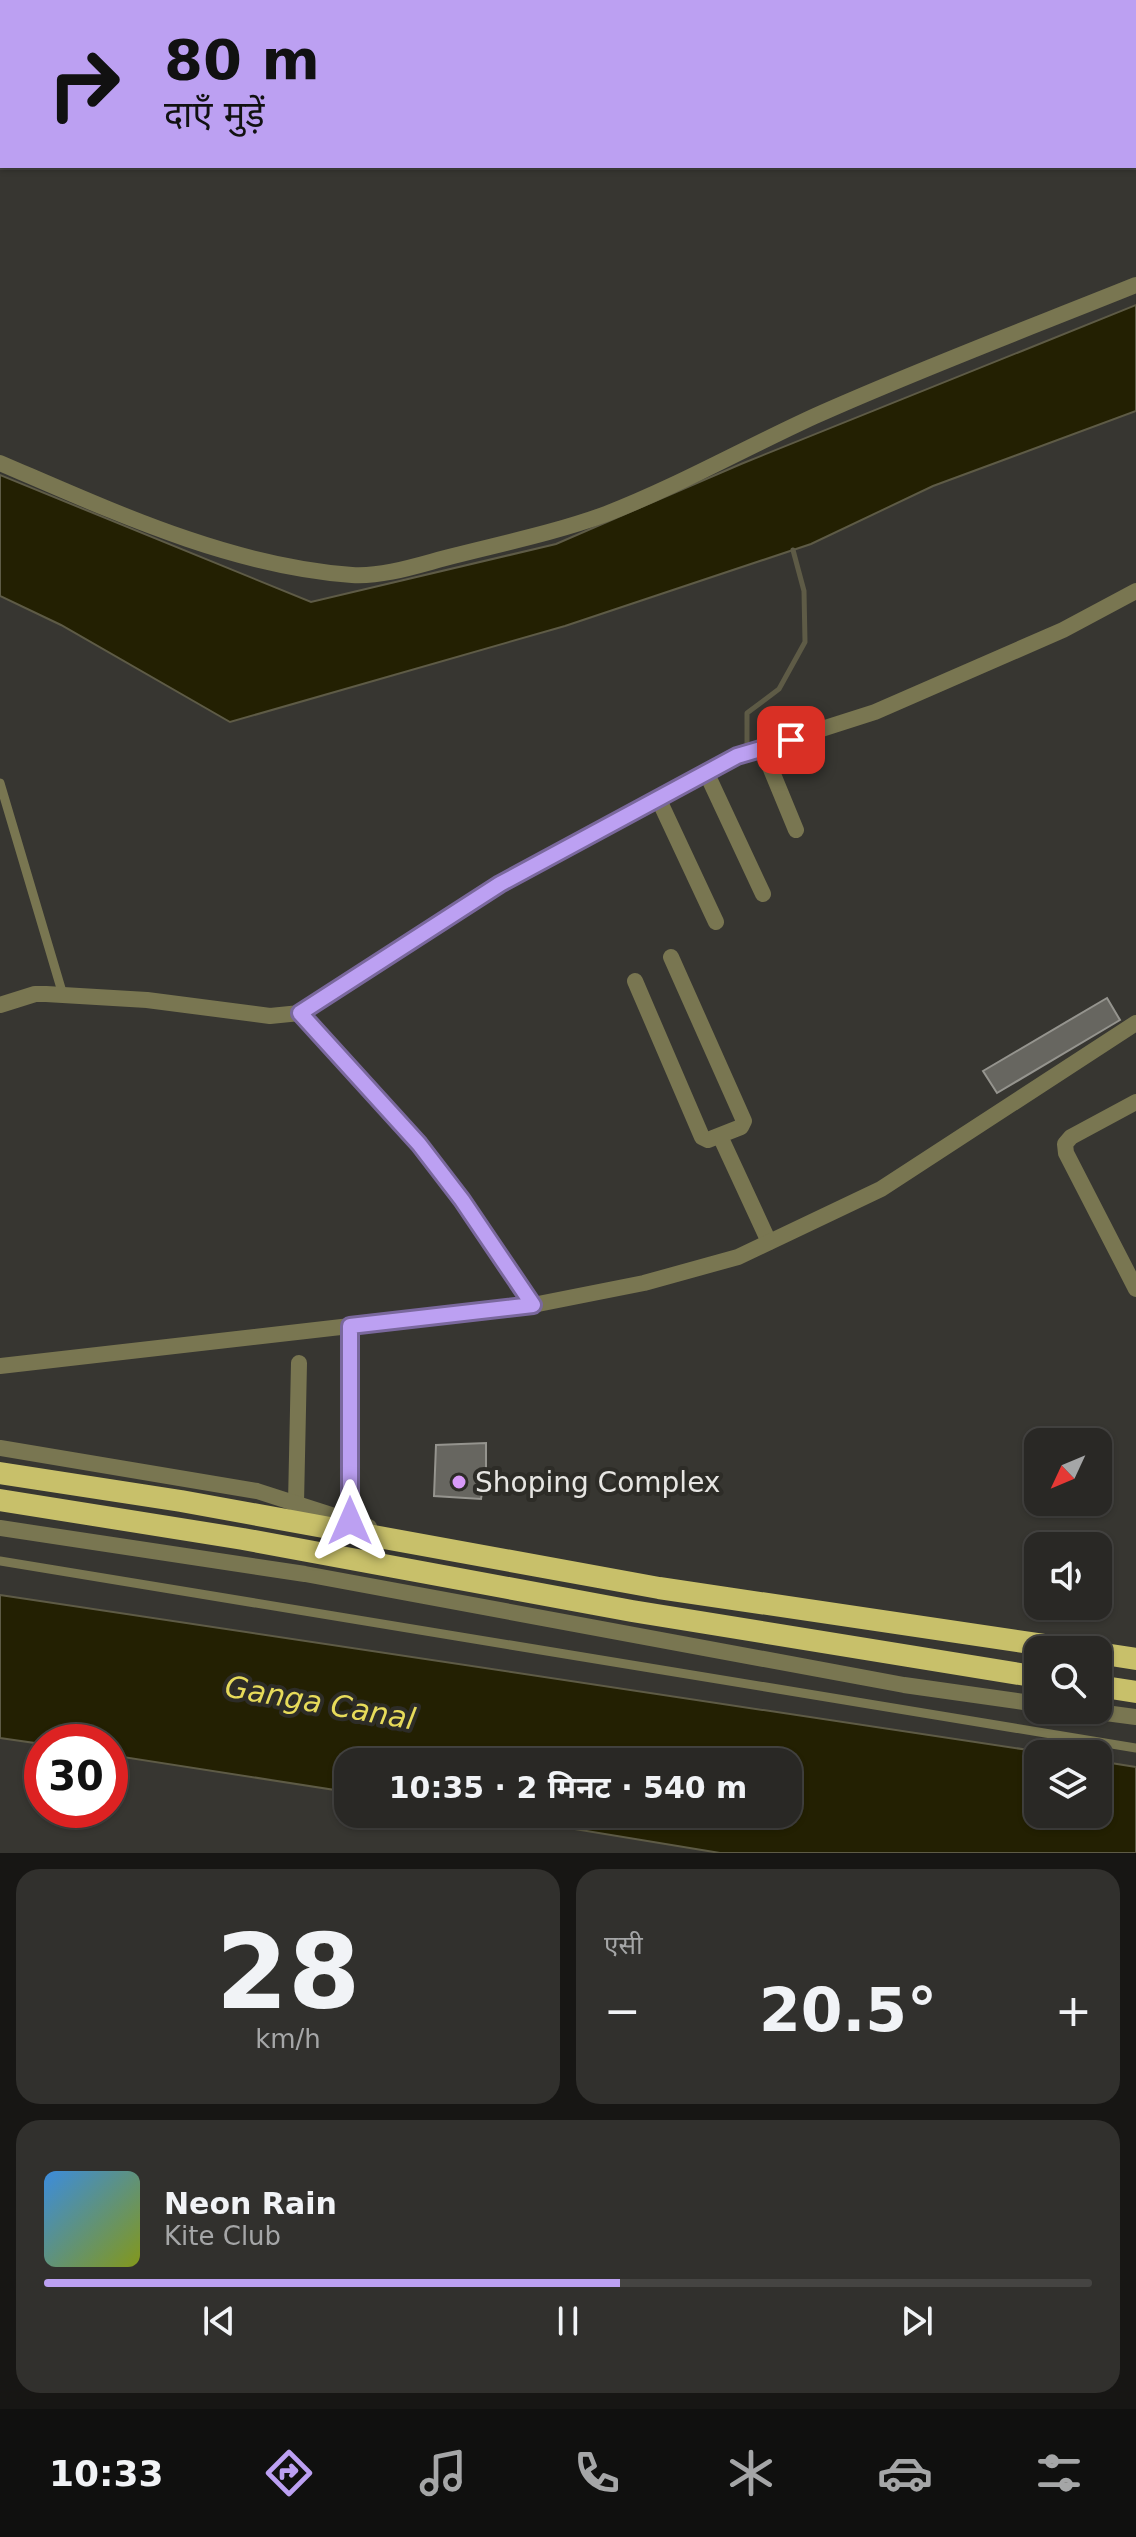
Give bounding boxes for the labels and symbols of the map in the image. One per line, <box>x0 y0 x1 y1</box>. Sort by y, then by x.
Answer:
pin <box>757 706 825 774</box>
north arrow <box>1024 1428 1112 1516</box>
place label: Shoping Complex <box>475 1466 720 1499</box>
marker: Shoping Complex <box>450 1473 468 1491</box>
position arrow <box>308 1479 392 1563</box>
water label: Ganga Canal <box>222 1669 419 1737</box>
speed limit sign: 30 <box>24 1724 128 1828</box>

